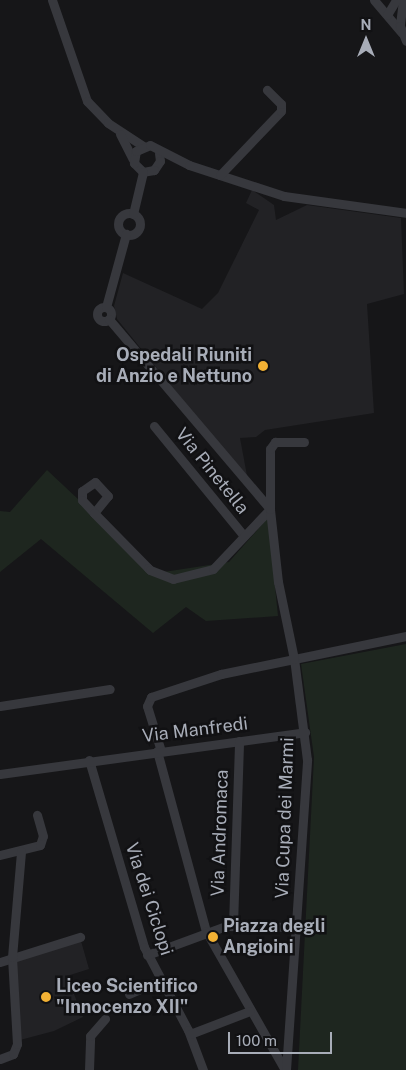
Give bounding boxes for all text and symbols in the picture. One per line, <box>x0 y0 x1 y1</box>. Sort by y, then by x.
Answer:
north arrow <box>341 15 391 65</box>
text: N <box>361 17 371 33</box>
place label: Ospedali Riuniti di Anzio e Nettuno <box>96 345 252 388</box>
marker: Ospedali Riuniti di Anzio e Nettuno <box>256 359 270 373</box>
street label: Via Pinetella <box>171 424 253 518</box>
street label: Via Manfredi <box>141 713 249 747</box>
street label: Via Cupa dei Marmi <box>271 737 299 899</box>
street label: Via Andromaca <box>207 769 233 897</box>
street label: Via dei Ciclopi <box>121 840 177 958</box>
place label: Piazza degli Angioini <box>223 916 325 959</box>
marker: Piazza degli Angioini <box>207 931 219 943</box>
place label: Liceo Scientifico "Innocenzo XII" <box>56 976 198 1019</box>
marker: Liceo Scientifico "Innocenzo XII" <box>40 991 52 1003</box>
scale bar <box>231 1022 335 1054</box>
text: 100 m <box>236 1032 277 1049</box>

